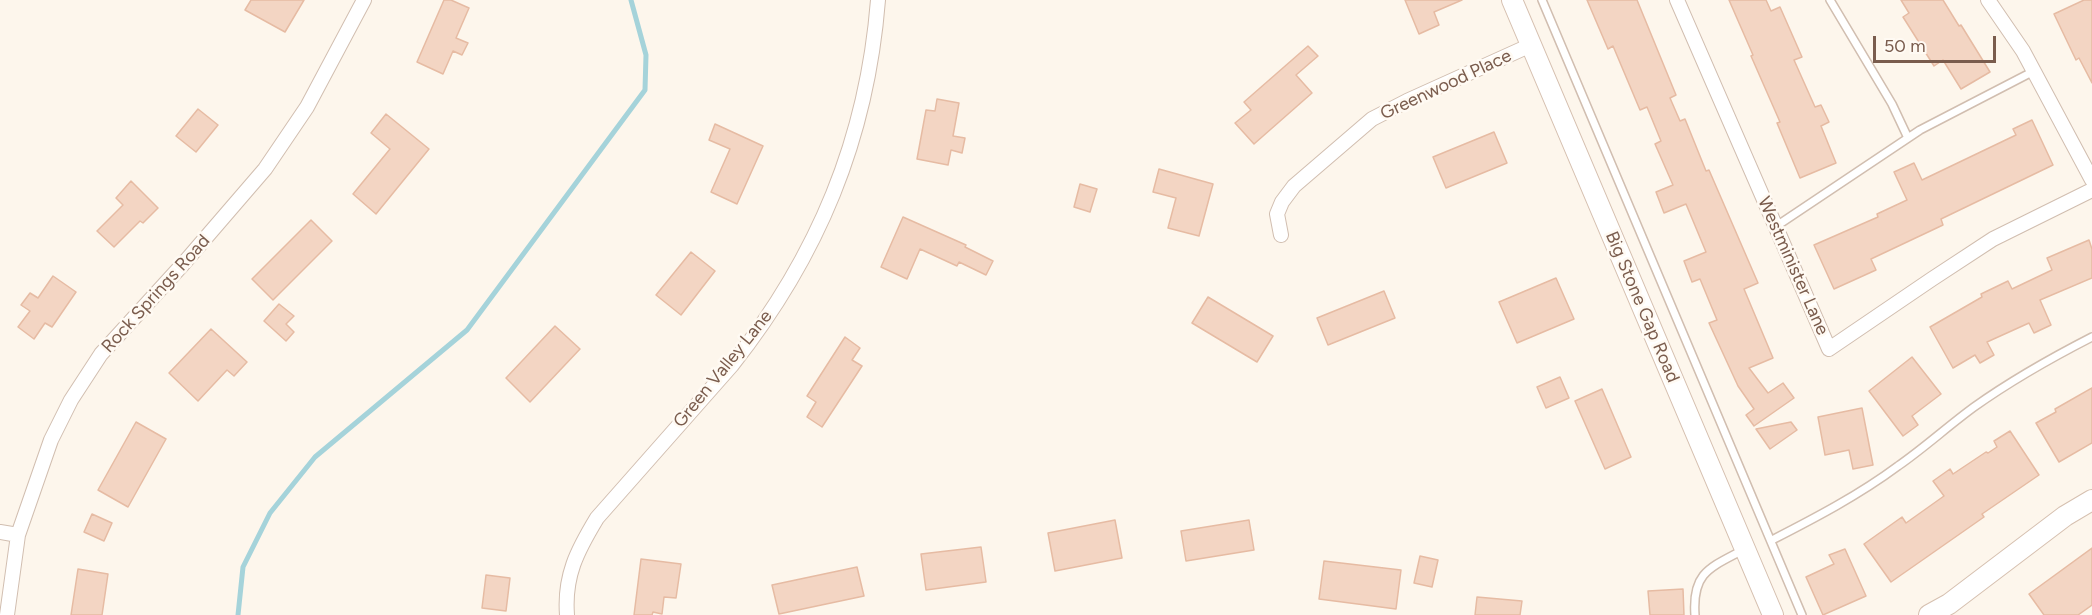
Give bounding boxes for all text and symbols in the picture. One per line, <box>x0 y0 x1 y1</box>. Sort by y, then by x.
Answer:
scale bar <box>1876 24 1999 62</box>
text: 50 m <box>1884 35 1926 57</box>
street label: Greenwood Place <box>1377 45 1515 125</box>
street label: Westminister Lane <box>1753 193 1833 339</box>
street label: Big Stone Gap Road <box>1600 228 1684 386</box>
street label: Rock Springs Road <box>97 230 215 358</box>
street label: Green Valley Lane <box>669 306 777 432</box>

